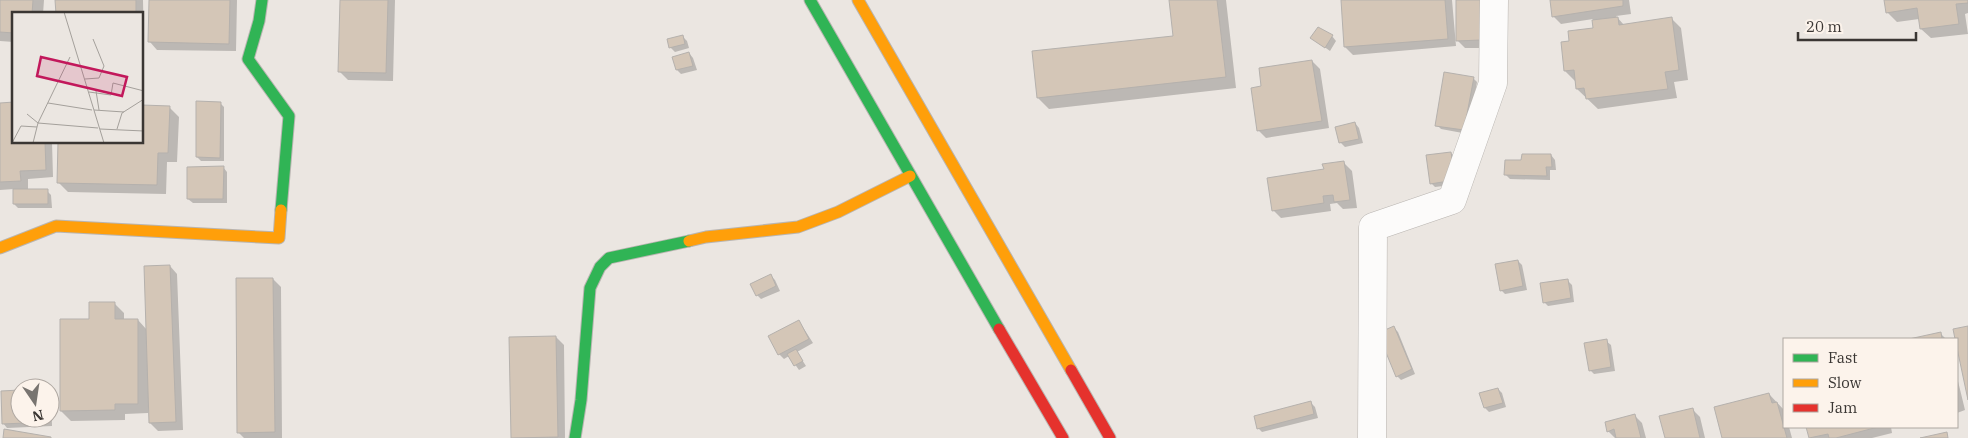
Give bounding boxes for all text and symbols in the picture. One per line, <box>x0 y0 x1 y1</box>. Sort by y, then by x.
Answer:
scale bar <box>1798 10 1916 42</box>
inset map <box>12 12 144 144</box>
text: 20 m <box>1806 17 1842 36</box>
legend <box>1783 338 1958 428</box>
text: Fast <box>1828 348 1858 367</box>
text: Slow <box>1828 373 1862 392</box>
north arrow <box>10 378 60 428</box>
text: Jam <box>1828 398 1857 417</box>
text: N <box>31 406 45 426</box>

